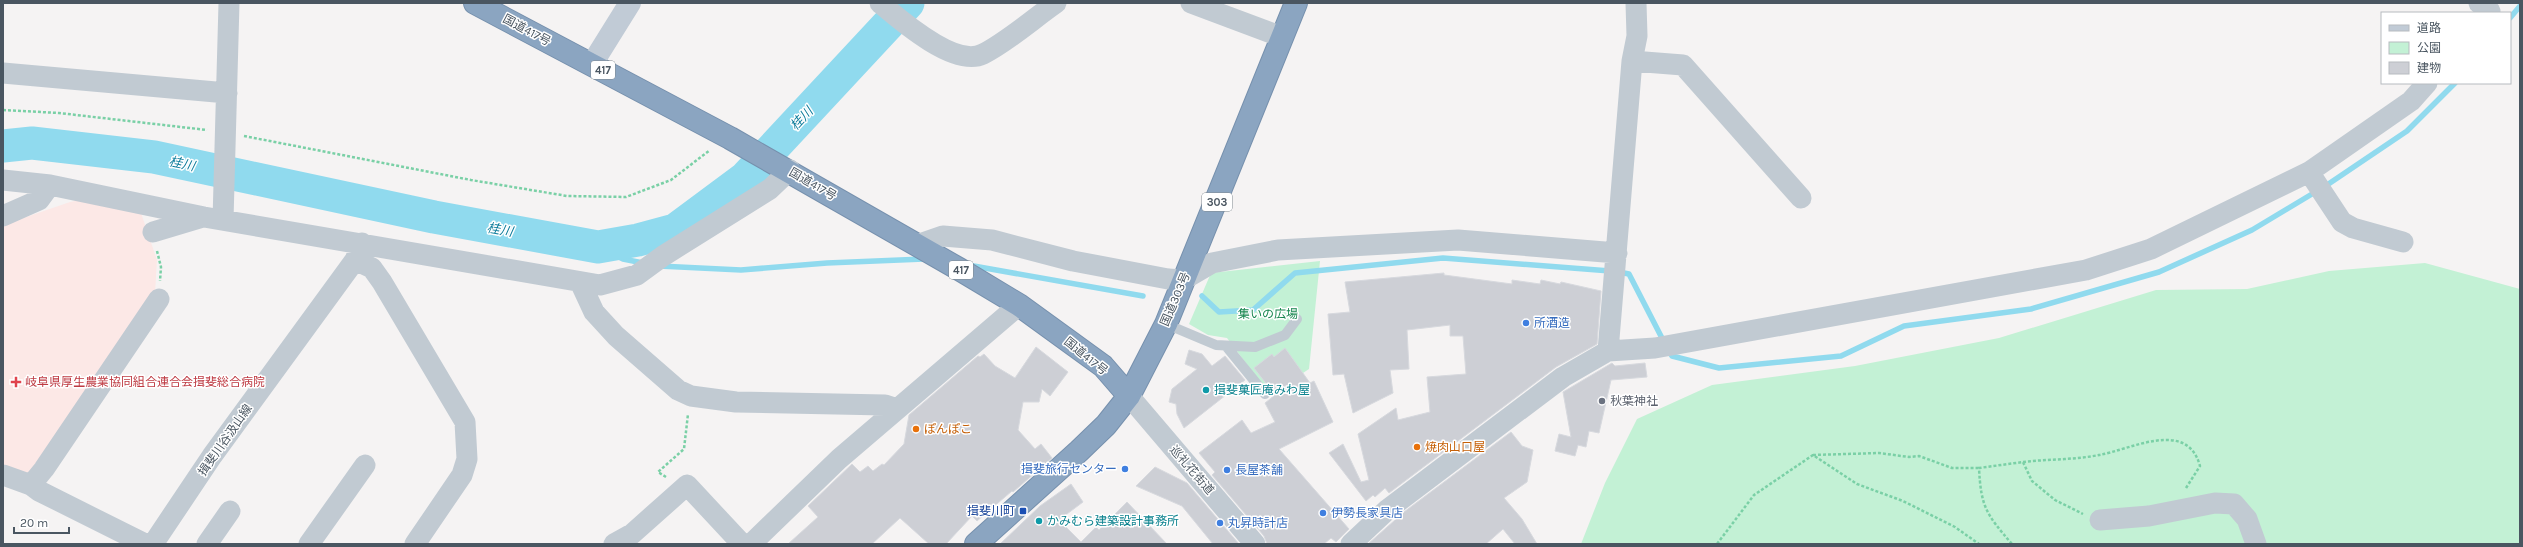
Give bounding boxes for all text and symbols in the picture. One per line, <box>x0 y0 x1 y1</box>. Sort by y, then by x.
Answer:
street label: 国道417号 <box>501 12 553 48</box>
legend <box>2381 12 2511 84</box>
text: 道路 <box>2417 21 2441 35</box>
text: 公園 <box>2417 41 2441 55</box>
road number: 417 <box>591 61 615 79</box>
text: 建物 <box>2417 61 2441 75</box>
water label: 桂川 <box>787 102 817 133</box>
water label: 桂川 <box>168 153 198 174</box>
street label: 国道417号 <box>787 165 839 203</box>
road number: 303 <box>1202 193 1232 211</box>
water label: 桂川 <box>486 220 516 239</box>
road number: 417 <box>949 261 973 279</box>
street label: 国道303号 <box>1157 270 1193 328</box>
park label: 集いの広場 <box>1238 307 1298 321</box>
place label: 所酒造 <box>1534 316 1570 330</box>
marker: 所酒造 <box>1521 318 1531 328</box>
street label: 国道417号 <box>1061 334 1111 378</box>
place label: 岐阜県厚生農業協同組合連合会揖斐総合病院 <box>25 375 265 389</box>
marker: 岐阜県厚生農業協同組合連合会揖斐総合病院 <box>10 376 22 388</box>
place label: 揖斐菓匠庵みわ屋 <box>1214 383 1310 397</box>
marker: 揖斐菓匠庵みわ屋 <box>1201 385 1211 395</box>
place label: 秋葉神社 <box>1610 394 1658 408</box>
marker: 秋葉神社 <box>1597 396 1607 406</box>
street label: 揖斐川谷汲山線 <box>195 402 255 478</box>
place label: ぽんぽこ <box>924 422 972 436</box>
marker: ぽんぽこ <box>911 424 921 434</box>
place label: 焼肉山口屋 <box>1425 440 1485 454</box>
marker: 焼肉山口屋 <box>1412 442 1422 452</box>
street label: 巡礼花街道 <box>1167 443 1217 497</box>
place label: 揖斐旅行センター <box>1021 462 1117 476</box>
place label: 長屋茶舗 <box>1235 463 1283 477</box>
marker: 揖斐旅行センター <box>1120 464 1130 474</box>
marker: 長屋茶舗 <box>1222 465 1232 475</box>
place label: 揖斐川町 <box>967 504 1015 518</box>
marker: 揖斐川町 <box>1018 506 1028 516</box>
place label: 伊勢長家具店 <box>1331 506 1403 520</box>
marker: 伊勢長家具店 <box>1318 508 1328 518</box>
scale bar <box>14 509 69 535</box>
place label: かみむら建築設計事務所 <box>1047 514 1179 528</box>
text: 20 m <box>20 516 48 530</box>
marker: かみむら建築設計事務所 <box>1034 516 1044 526</box>
place label: 丸昇時計店 <box>1228 516 1288 530</box>
marker: 丸昇時計店 <box>1215 518 1225 528</box>

